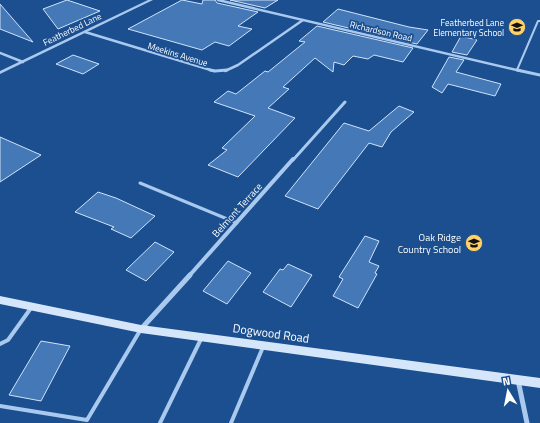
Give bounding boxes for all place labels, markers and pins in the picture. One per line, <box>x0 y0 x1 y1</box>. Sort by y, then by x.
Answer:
place label: Featherbed Lane Elementary School <box>433 16 504 39</box>
school or university icon: Featherbed Lane Elementary School <box>507 17 527 37</box>
place label: Oak Ridge Country School <box>398 230 461 257</box>
school or university icon: Oak Ridge Country School <box>464 233 484 253</box>

